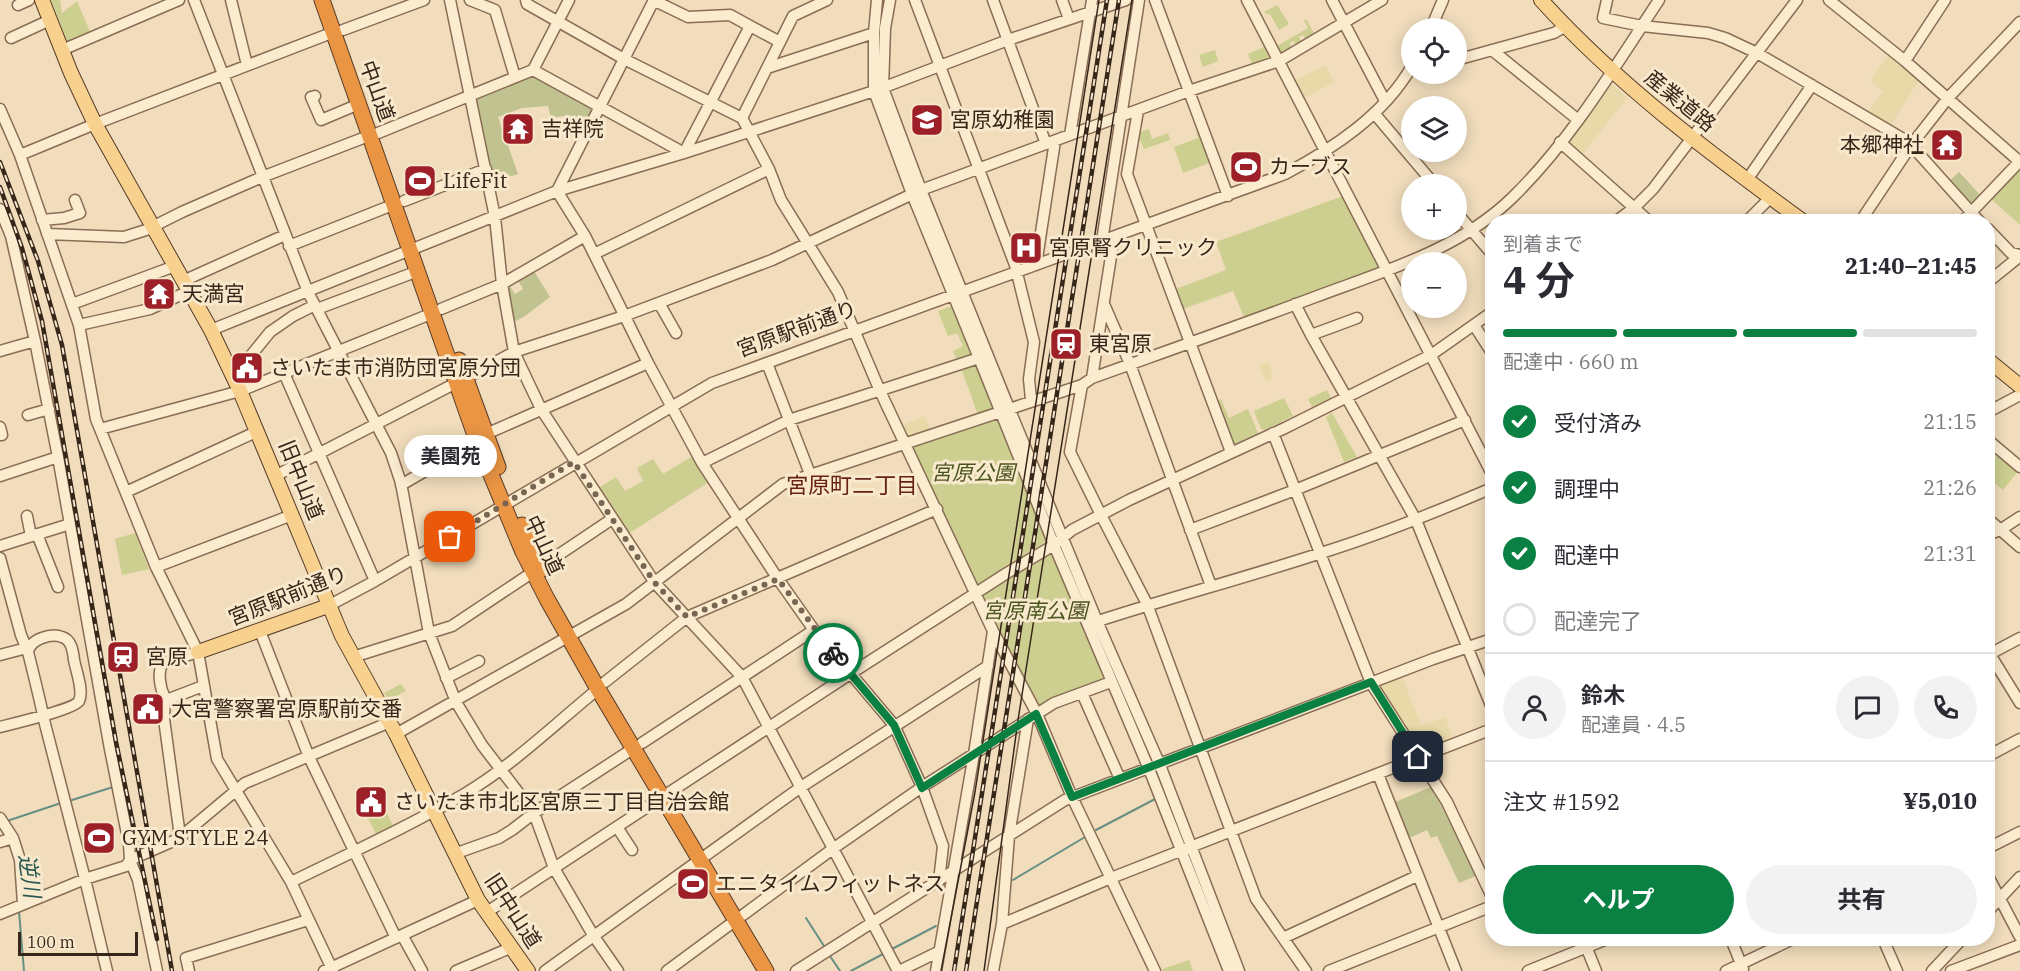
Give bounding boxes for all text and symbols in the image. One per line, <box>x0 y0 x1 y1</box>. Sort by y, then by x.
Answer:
map controls <box>1401 18 1467 318</box>
button: locate <box>1401 18 1467 84</box>
street label: 中山道 <box>354 56 402 125</box>
street label: 産業道路 <box>1639 63 1722 138</box>
button: layers <box>1401 96 1467 162</box>
school or university icon: 宮原幼稚園 <box>909 102 945 138</box>
place label: 宮原幼稚園 <box>950 105 1055 133</box>
temple icon: 吉祥院 <box>500 111 536 147</box>
place label: 吉祥院 <box>541 114 604 142</box>
temple icon: 本郷神社 <box>1929 127 1965 163</box>
place label: 本郷神社 <box>1840 130 1924 158</box>
sports icon: カーブス <box>1228 149 1264 185</box>
place label: カーブス <box>1269 152 1352 180</box>
sports icon: LifeFit <box>402 163 438 199</box>
place label: LifeFit <box>443 166 507 194</box>
button: + <box>1401 174 1467 240</box>
hospital icon: 宮原腎クリニック <box>1008 230 1044 266</box>
text: 到着まで <box>1503 230 1583 257</box>
place label: 宮原腎クリニック <box>1049 233 1217 261</box>
text: 21:40–21:45 <box>1845 251 1977 280</box>
button: − <box>1401 252 1467 318</box>
text: 4 分 <box>1503 254 1574 305</box>
temple icon: 天満宮 <box>141 276 177 312</box>
place label: 天満宮 <box>182 279 245 307</box>
street label: 宮原駅前通り <box>733 293 861 363</box>
station icon: 東宮原 <box>1048 326 1084 362</box>
place label: 東宮原 <box>1089 329 1152 357</box>
text: 配達中 · 660 m <box>1503 348 1638 375</box>
public building icon: さいたま市消防団宮原分団 <box>229 350 265 386</box>
place label: さいたま市消防団宮原分団 <box>270 353 521 381</box>
icon: check <box>1503 405 1536 438</box>
text: 受付済み <box>1554 408 1642 437</box>
text: 21:15 <box>1923 408 1977 435</box>
street label: 旧中山道 <box>273 435 331 524</box>
callout: 美園苑 <box>404 435 496 477</box>
text: 美園苑 <box>421 442 481 469</box>
park label: 宮原公園 <box>931 458 1018 486</box>
district label: 宮原町二丁目 <box>786 470 918 499</box>
icon: check <box>1503 471 1536 504</box>
text: 調理中 <box>1554 474 1620 503</box>
text: 21:26 <box>1923 474 1977 501</box>
street label: 中山道 <box>519 510 571 579</box>
pin <box>424 511 475 562</box>
icon: bag <box>433 520 466 553</box>
icon: check <box>1503 537 1536 570</box>
text: 配達中 <box>1554 540 1620 569</box>
text: 21:31 <box>1923 540 1977 567</box>
street label: 宮原駅前通り <box>224 558 351 632</box>
park label: 宮原南公園 <box>983 596 1090 624</box>
text: 配達完了 <box>1554 606 1642 635</box>
courier <box>803 623 863 683</box>
icon: bike <box>817 637 850 670</box>
station icon: 宮原 <box>105 639 141 675</box>
place label: 宮原 <box>146 642 188 670</box>
button: person <box>1503 676 1566 739</box>
button: chat <box>1836 676 1899 739</box>
button: phone <box>1914 676 1977 739</box>
text: 鈴木 <box>1581 680 1625 709</box>
public building icon: 大宮警察署宮原駅前交番 <box>130 691 166 727</box>
place label: 大宮警察署宮原駅前交番 <box>171 694 402 722</box>
text: 配達員 · 4.5 <box>1581 711 1686 738</box>
pin <box>1392 731 1443 782</box>
icon: home <box>1401 740 1434 773</box>
public building icon: さいたま市北区宮原三丁目自治会館 <box>353 784 389 820</box>
text: ¥5,010 <box>1903 786 1977 815</box>
place label: さいたま市北区宮原三丁目自治会館 <box>394 787 729 815</box>
text: 注文 #1592 <box>1503 787 1620 816</box>
sports icon: GYM STYLE 24 <box>81 820 117 856</box>
place label: GYM STYLE 24 <box>122 823 269 851</box>
water label: 逆川 <box>13 852 48 902</box>
button: ヘルプ <box>1503 865 1734 934</box>
button: 共有 <box>1746 865 1977 934</box>
sports icon: エニタイムフィットネス <box>675 866 711 902</box>
street label: 旧中山道 <box>479 868 548 953</box>
place label: エニタイムフィットネス <box>716 869 945 897</box>
scale bar <box>18 929 138 956</box>
text: 100 m <box>27 932 75 952</box>

